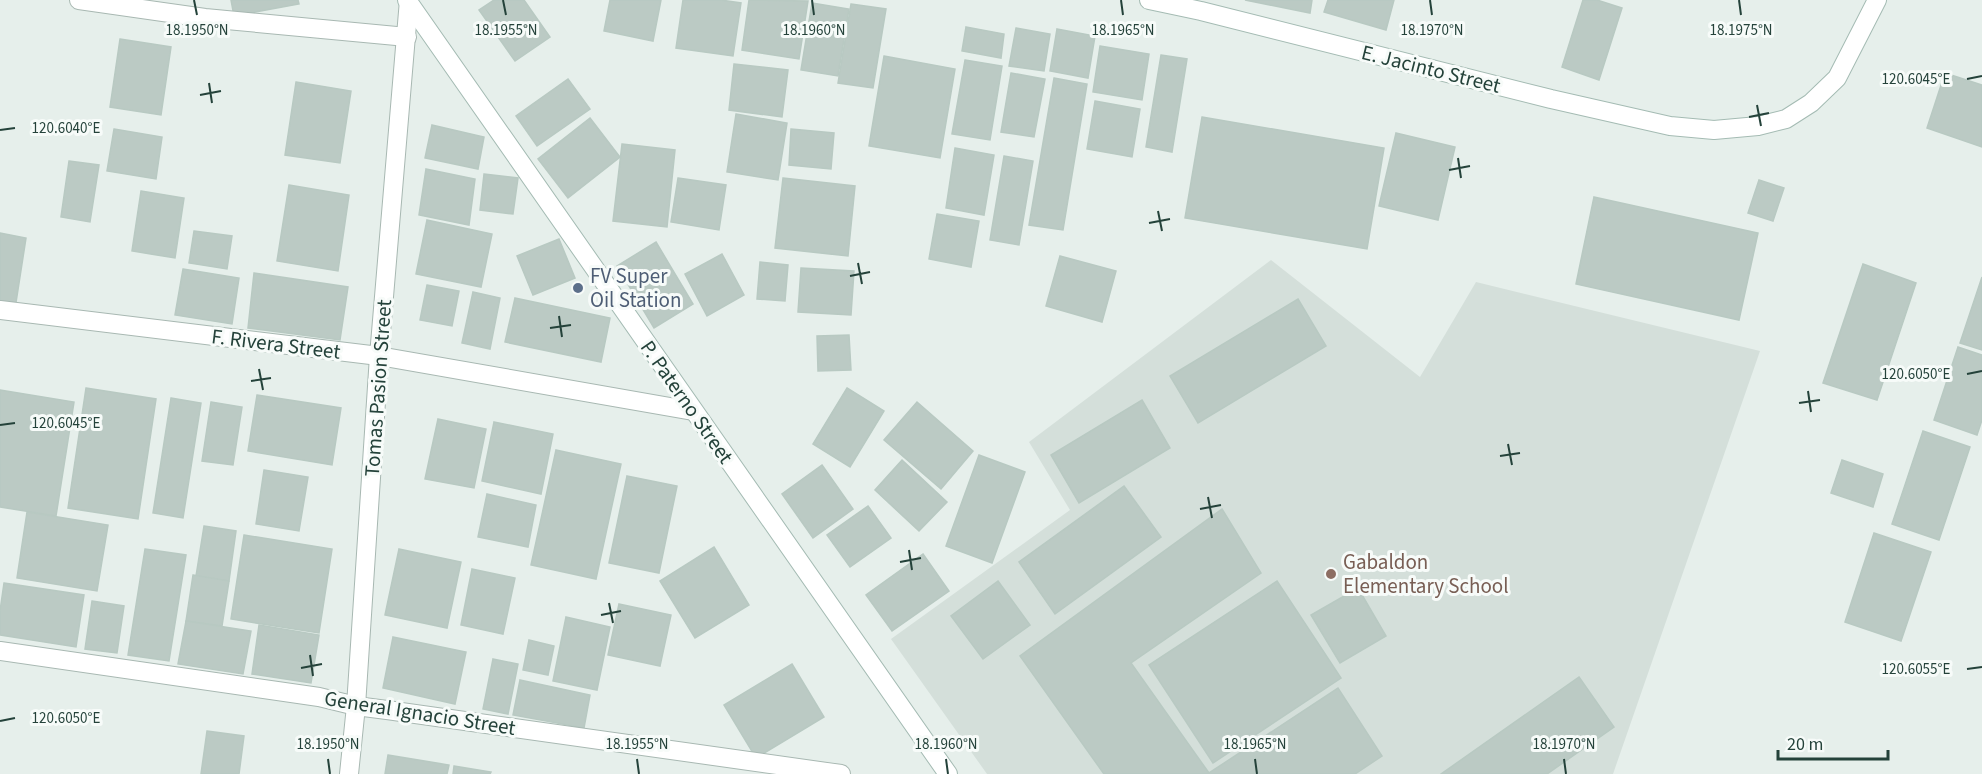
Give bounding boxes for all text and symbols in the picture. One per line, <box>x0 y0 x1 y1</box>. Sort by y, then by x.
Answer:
text: 18.1950°N <box>165 20 229 41</box>
text: 18.1955°N <box>474 20 538 41</box>
text: 18.1960°N <box>782 20 846 41</box>
text: 18.1965°N <box>1091 20 1155 41</box>
text: 18.1970°N <box>1400 20 1464 41</box>
text: 18.1975°N <box>1709 20 1773 41</box>
street label: E. Jacinto Street <box>1358 37 1504 101</box>
text: 120.6045°E <box>1882 69 1950 90</box>
text: 120.6040°E <box>32 118 100 139</box>
place label: FV Super Oil Station <box>590 261 681 315</box>
marker: FV Super Oil Station <box>571 281 585 295</box>
street label: Tomas Pasion Street <box>357 298 399 478</box>
street label: F. Rivera Street <box>210 321 342 367</box>
street label: P. Paterno Street <box>633 334 741 470</box>
text: 120.6050°E <box>1882 364 1950 385</box>
text: 120.6045°E <box>32 413 100 434</box>
place label: Gabaldon Elementary School <box>1343 547 1509 601</box>
marker: Gabaldon Elementary School <box>1324 567 1338 581</box>
text: 120.6055°E <box>1882 659 1950 680</box>
street label: General Ignacio Street <box>322 683 518 743</box>
text: 120.6050°E <box>32 708 100 729</box>
scale bar <box>1778 723 1888 761</box>
text: 20 m <box>1787 732 1823 757</box>
text: 18.1950°N <box>296 734 360 755</box>
text: 18.1955°N <box>605 734 669 755</box>
text: 18.1960°N <box>914 734 978 755</box>
text: 18.1965°N <box>1223 734 1287 755</box>
text: 18.1970°N <box>1532 734 1596 755</box>

